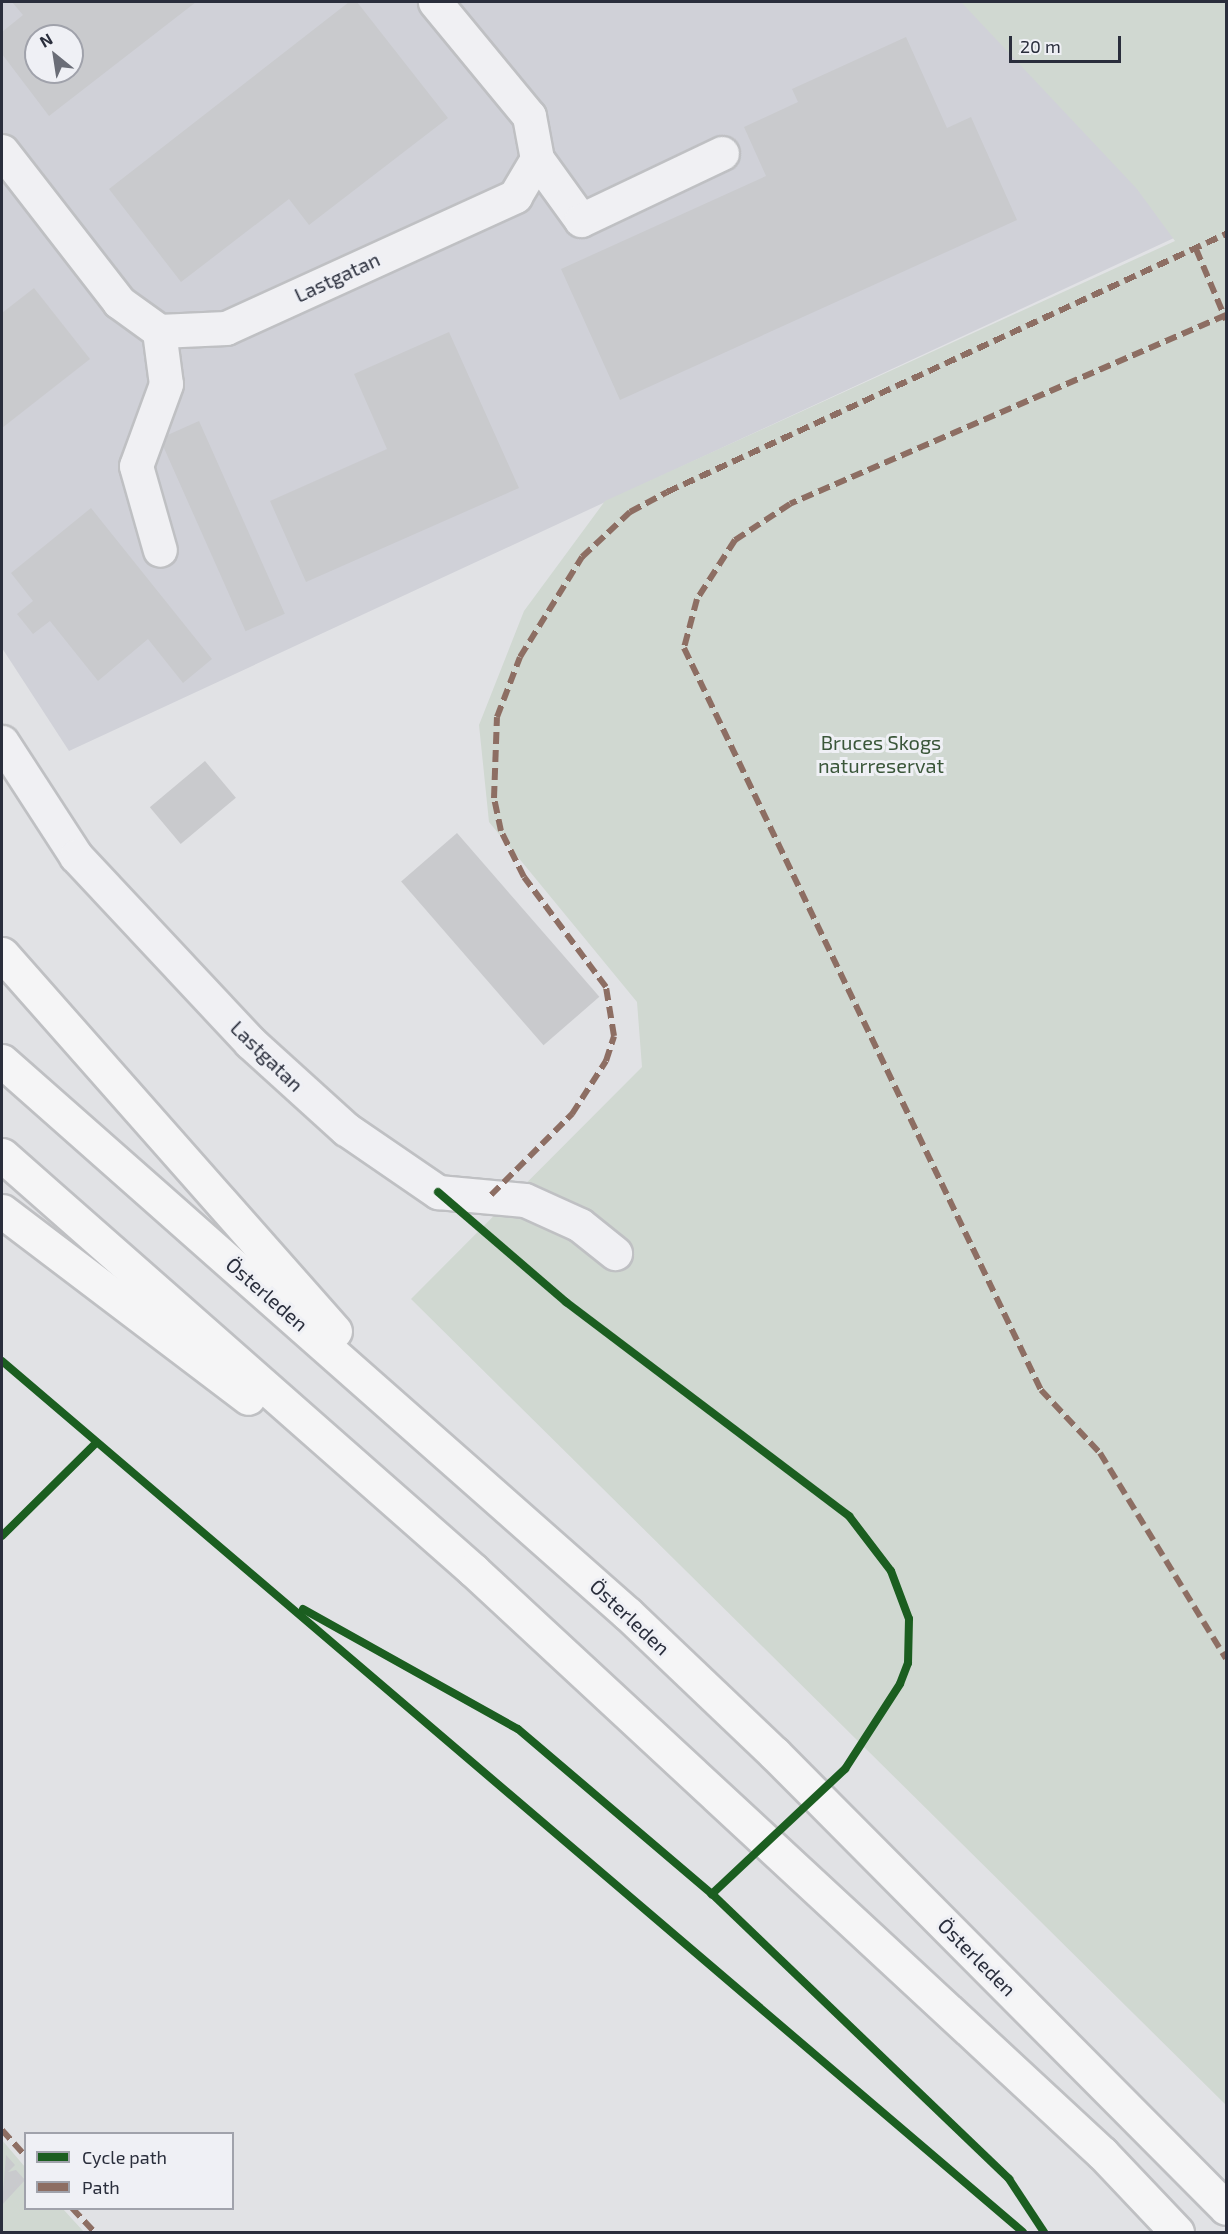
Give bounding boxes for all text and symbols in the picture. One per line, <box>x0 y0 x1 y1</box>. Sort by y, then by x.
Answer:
north arrow <box>24 24 84 84</box>
scale bar <box>1012 24 1124 62</box>
text: N <box>36 29 56 51</box>
text: 20 m <box>1020 35 1061 57</box>
street label: Lastgatan <box>291 247 383 307</box>
park label: Bruces Skogs naturreservat <box>818 731 944 778</box>
street label: Lastgatan <box>226 1016 308 1096</box>
street label: Österleden <box>221 1252 313 1336</box>
street label: Österleden <box>585 1574 675 1660</box>
street label: Österleden <box>933 1913 1021 2001</box>
legend <box>24 2132 234 2210</box>
text: Cycle path <box>82 2146 167 2168</box>
text: Path <box>82 2176 120 2198</box>

